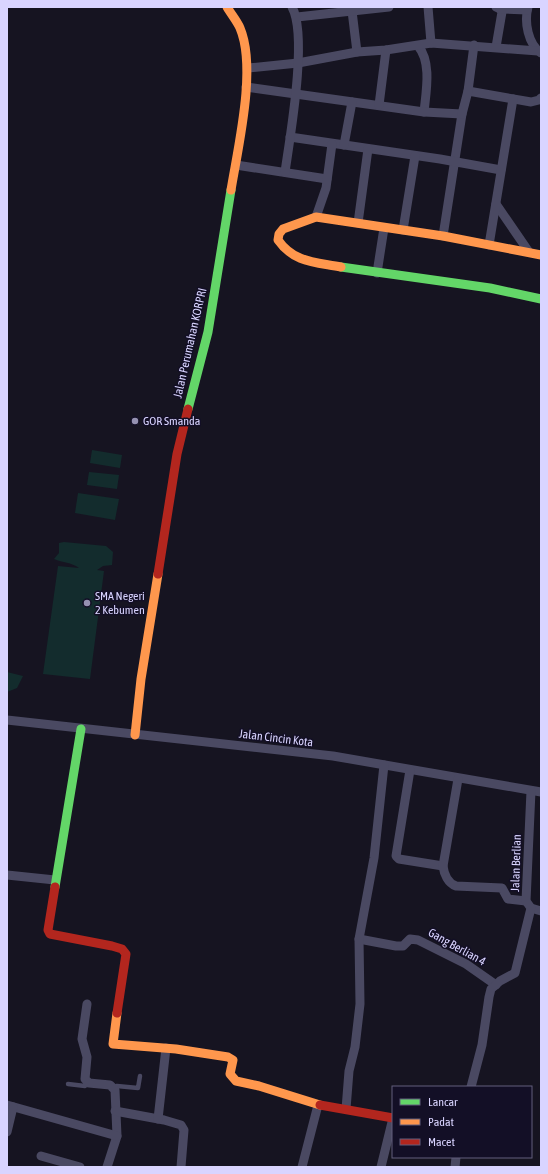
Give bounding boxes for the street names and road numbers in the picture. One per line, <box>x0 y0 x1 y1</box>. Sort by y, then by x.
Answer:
street label: Jalan Perumahan KORPRI <box>170 286 210 400</box>
street label: Jalan Cincin Kota <box>238 727 314 749</box>
street label: Jalan Berlian <box>508 834 524 892</box>
street label: Gang Berlian 4 <box>426 925 489 969</box>

